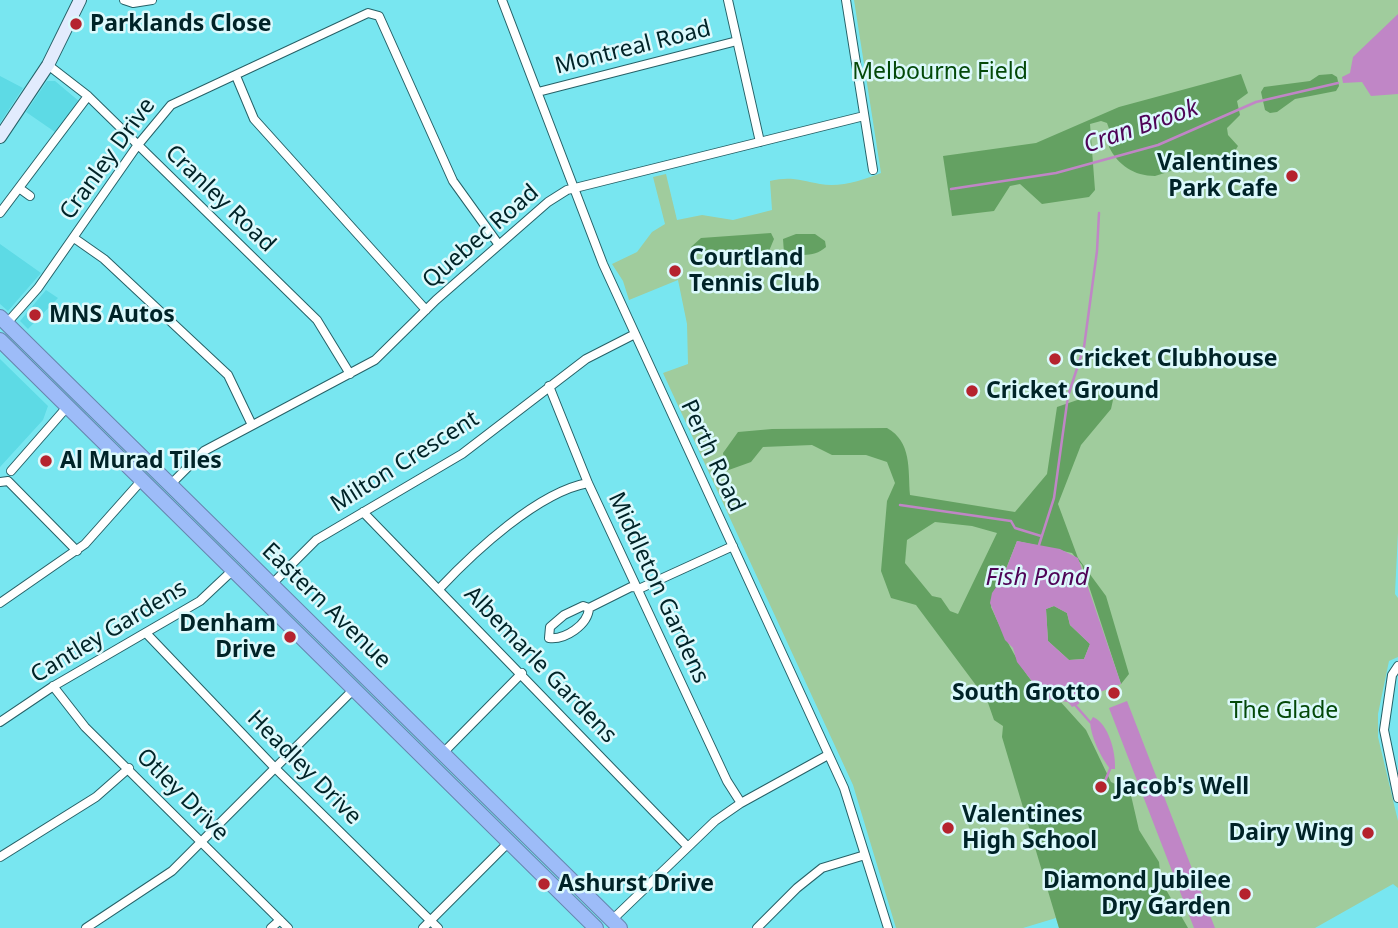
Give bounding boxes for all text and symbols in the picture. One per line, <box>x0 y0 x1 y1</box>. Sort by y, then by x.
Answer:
place label: Parklands Close <box>90 10 272 38</box>
street label: Montreal Road <box>552 15 714 81</box>
marker: Parklands Close <box>68 16 84 32</box>
park label: Melbourne Field <box>852 58 1028 86</box>
street label: Cranley Drive <box>55 93 161 225</box>
water label: Cran Brook <box>1080 94 1202 160</box>
street label: Cranley Road <box>159 140 281 258</box>
place label: Valentines Park Cafe <box>1157 149 1278 203</box>
marker: Valentines Park Cafe <box>1284 168 1300 184</box>
street label: Quebec Road <box>417 179 545 295</box>
place label: Courtland Tennis Club <box>689 244 820 298</box>
marker: Courtland Tennis Club <box>667 263 683 279</box>
place label: MNS Autos <box>49 301 175 329</box>
marker: MNS Autos <box>27 307 43 323</box>
place label: Cricket Clubhouse <box>1069 345 1277 373</box>
marker: Cricket Clubhouse <box>1047 351 1063 367</box>
place label: Cricket Ground <box>986 377 1159 405</box>
marker: Cricket Ground <box>964 383 980 399</box>
street label: Perth Road <box>674 396 750 516</box>
street label: Milton Crescent <box>326 405 484 519</box>
place label: Al Murad Tiles <box>60 447 222 475</box>
marker: Al Murad Tiles <box>38 453 54 469</box>
street label: Middleton Gardens <box>602 488 714 688</box>
street label: Eastern Avenue <box>256 538 396 674</box>
water label: Fish Pond <box>985 564 1089 592</box>
street label: Cantley Gardens <box>26 575 192 689</box>
street label: Albemarle Gardens <box>458 581 622 749</box>
place label: Denham Drive <box>179 610 276 664</box>
marker: Denham Drive <box>282 629 298 645</box>
place label: South Grotto <box>952 679 1100 707</box>
marker: South Grotto <box>1106 685 1122 701</box>
park label: The Glade <box>1230 697 1338 725</box>
street label: Headley Drive <box>241 705 367 831</box>
street label: Otley Drive <box>130 743 234 847</box>
place label: Jacob's Well <box>1115 773 1249 801</box>
marker: Jacob's Well <box>1093 779 1109 795</box>
place label: Valentines High School <box>962 801 1097 855</box>
place label: Dairy Wing <box>1229 819 1354 847</box>
marker: Valentines High School <box>940 820 956 836</box>
marker: Dairy Wing <box>1360 825 1376 841</box>
place label: Diamond Jubilee Dry Garden <box>1043 867 1231 921</box>
place label: Ashurst Drive <box>558 870 714 898</box>
marker: Ashurst Drive <box>536 876 552 892</box>
marker: Diamond Jubilee Dry Garden <box>1237 886 1253 902</box>

